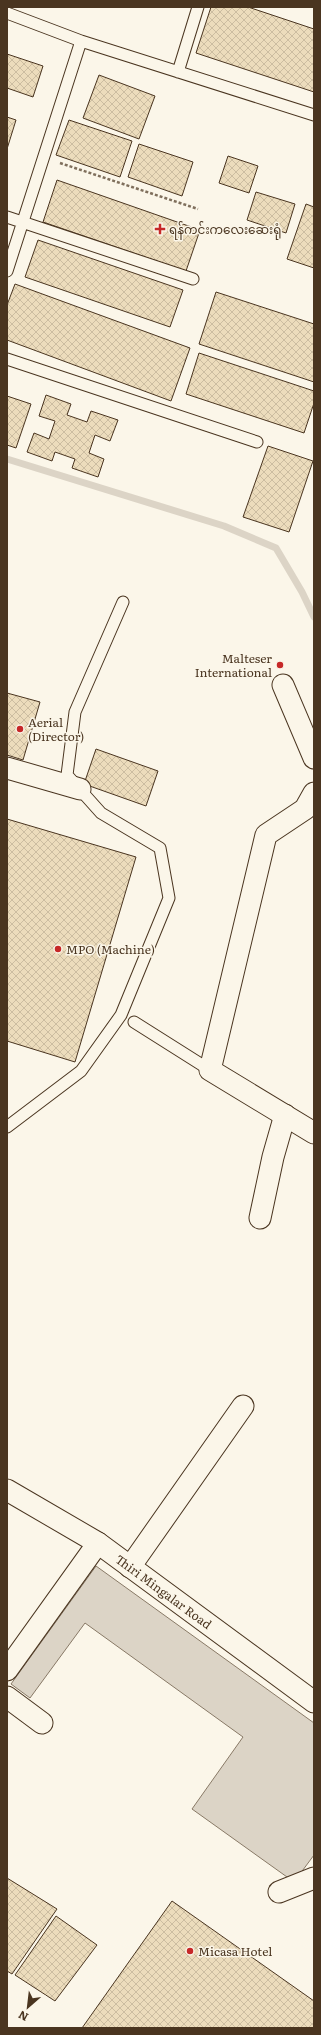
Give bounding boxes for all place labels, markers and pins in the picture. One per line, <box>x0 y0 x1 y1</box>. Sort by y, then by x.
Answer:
place label: ရန်ကင်းကလေးဆေးရုံ <box>169 220 281 240</box>
marker: ရန်ကင်းကလေးဆေးရုံ <box>154 223 166 235</box>
place label: Malteser International <box>195 649 272 681</box>
marker: Malteser International <box>275 660 285 670</box>
place label: Aerial (Director) <box>28 713 84 745</box>
marker: Aerial (Director) <box>15 724 25 734</box>
place label: MPO (Machine) <box>66 940 155 958</box>
marker: MPO (Machine) <box>53 944 63 954</box>
place label: Micasa Hotel <box>198 1942 272 1960</box>
marker: Micasa Hotel <box>185 1946 195 1956</box>

